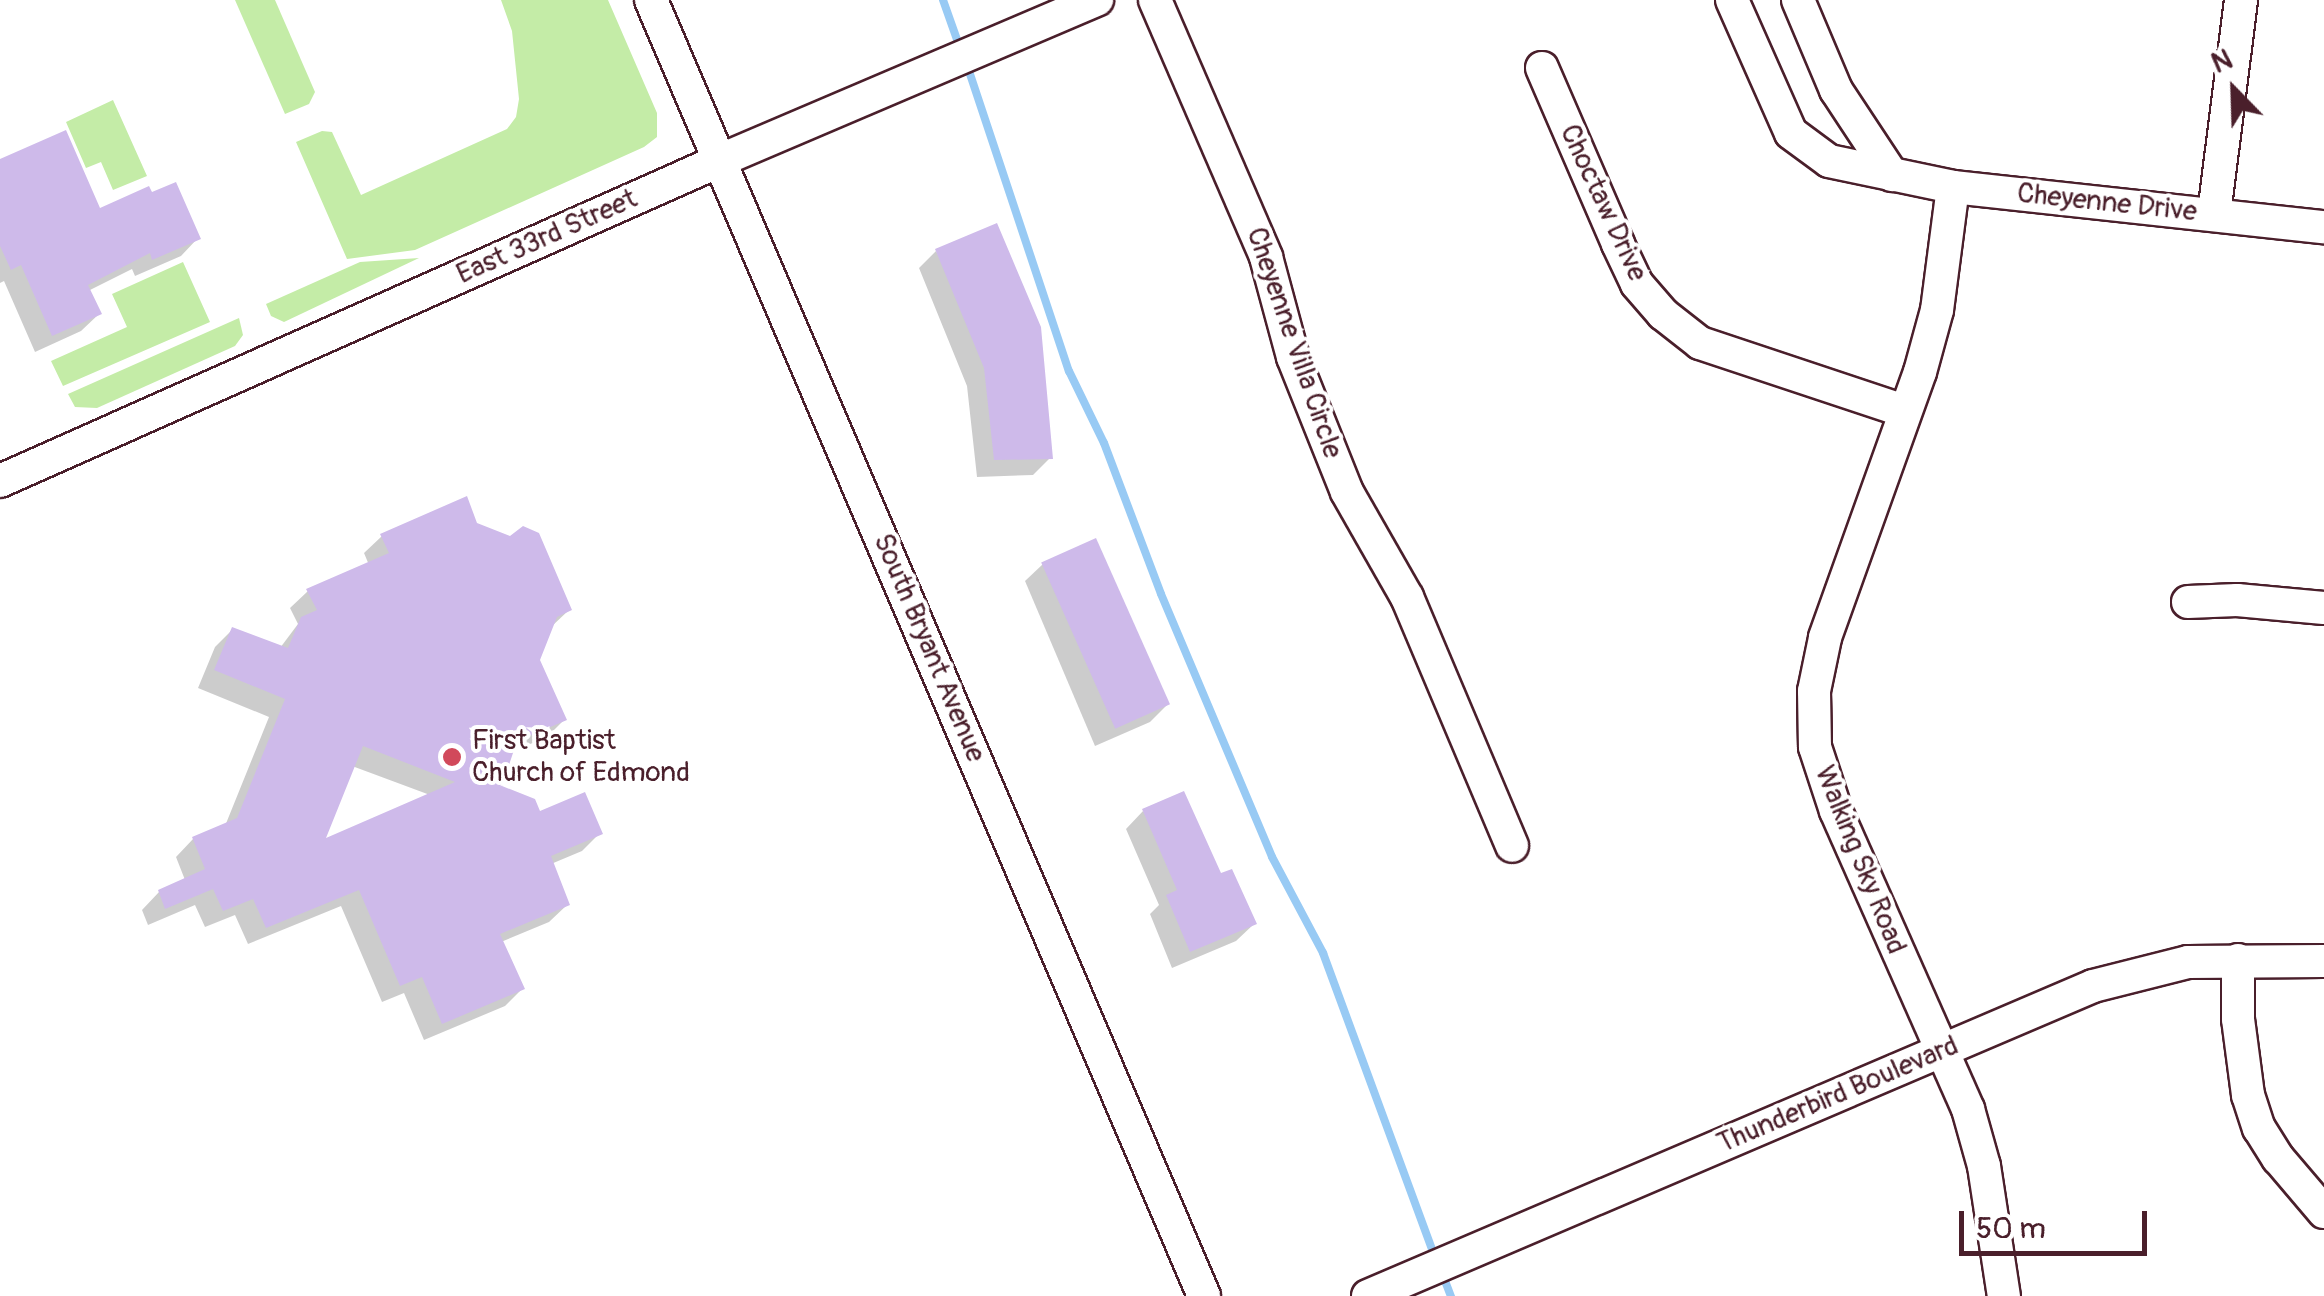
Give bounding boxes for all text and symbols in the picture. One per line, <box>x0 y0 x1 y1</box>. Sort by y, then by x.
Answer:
north arrow <box>2184 40 2284 140</box>
text: N <box>2207 42 2238 82</box>
street label: Choctaw Drive <box>1552 119 1654 287</box>
street label: Cheyenne Drive <box>2015 177 2199 229</box>
street label: East 33rd Street <box>452 182 642 292</box>
street label: Cheyenne Villa Circle <box>1239 223 1349 463</box>
street label: South Bryant Avenue <box>866 529 992 767</box>
place label: First Baptist Church of Edmond <box>472 724 690 790</box>
marker: First Baptist Church of Edmond <box>441 746 463 768</box>
street label: Walking Sky Road <box>1807 761 1913 959</box>
street label: Thunderbird Boulevard <box>1712 1029 1964 1161</box>
scale bar <box>1964 1191 2152 1253</box>
text: 50 m <box>1976 1210 2046 1247</box>

